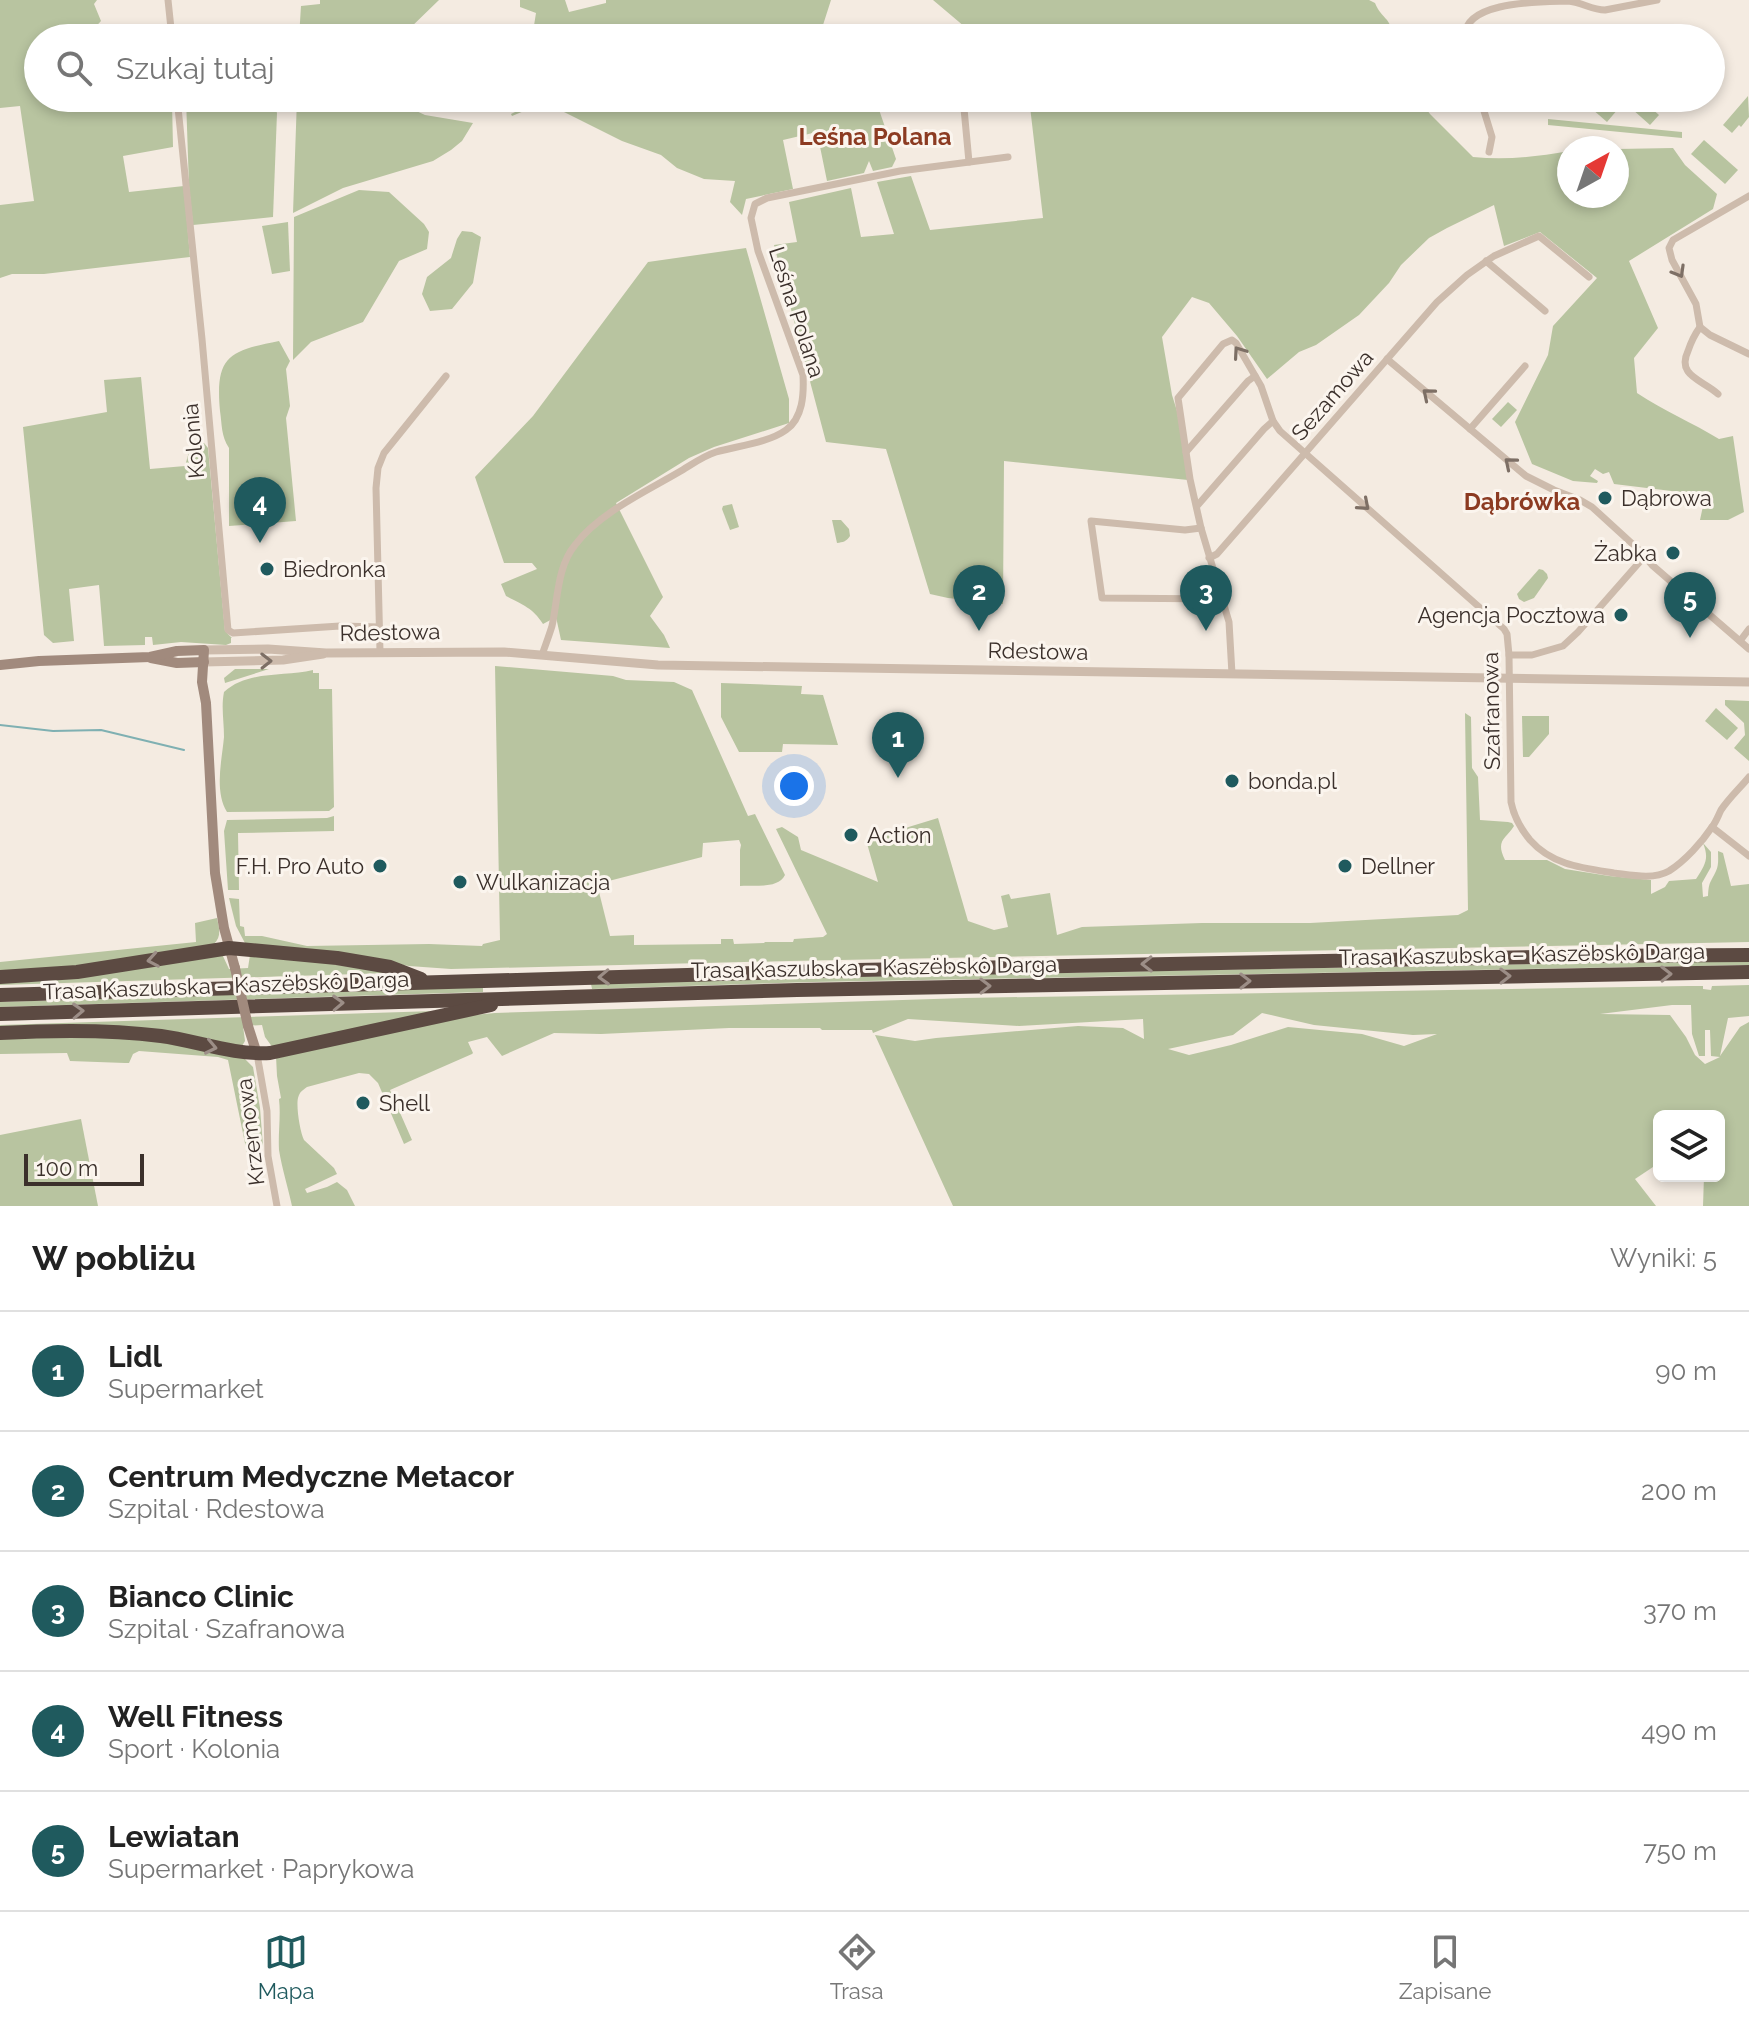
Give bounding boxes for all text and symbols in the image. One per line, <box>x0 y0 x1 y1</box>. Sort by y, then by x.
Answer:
search box <box>24 24 1725 112</box>
icon: search <box>52 46 96 90</box>
text: Szukaj tutaj <box>116 51 274 86</box>
district label: Leśna Polana <box>798 122 952 151</box>
north arrow <box>1557 136 1629 208</box>
street label: Leśna Polana <box>764 243 830 381</box>
one-way arrow <box>1669 264 1685 278</box>
street label: Sezamowa <box>1286 344 1378 446</box>
one-way arrow <box>1234 346 1249 360</box>
one-way arrow <box>1423 389 1438 404</box>
street label: Kolonia <box>177 402 209 480</box>
one-way arrow <box>1505 458 1519 473</box>
pin: 4 <box>234 477 286 543</box>
place label: Dąbrowa <box>1621 485 1712 511</box>
district label: Dąbrówka <box>1464 487 1580 516</box>
marker: Dąbrowa <box>1596 489 1614 507</box>
one-way arrow <box>1355 495 1369 509</box>
place label: Żabka <box>1594 540 1657 566</box>
marker: Żabka <box>1664 544 1682 562</box>
place label: Biedronka <box>283 556 386 582</box>
marker: Biedronka <box>258 560 276 578</box>
pin: 2 <box>953 565 1005 631</box>
pin: 3 <box>1180 565 1232 631</box>
pin: 5 <box>1664 572 1716 638</box>
place label: Agencja Pocztowa <box>1418 602 1605 628</box>
marker: Agencja Pocztowa <box>1612 606 1630 624</box>
street label: Rdestowa <box>339 618 441 646</box>
street label: Rdestowa <box>987 637 1089 665</box>
one-way arrow <box>260 652 273 669</box>
street label: Szafranowa <box>1477 652 1505 770</box>
pin: 1 <box>872 712 924 778</box>
your location <box>774 766 814 806</box>
place label: bonda.pl <box>1248 768 1337 794</box>
marker: bonda.pl <box>1223 772 1241 790</box>
place label: Action <box>867 822 932 848</box>
marker: Action <box>842 826 860 844</box>
place label: F.H. Pro Auto <box>236 853 364 879</box>
place label: Dellner <box>1361 853 1435 879</box>
marker: F.H. Pro Auto <box>371 857 389 875</box>
marker: Dellner <box>1336 857 1354 875</box>
place label: Wulkanizacja <box>476 869 610 895</box>
marker: Wulkanizacja <box>451 873 469 891</box>
street label: Trasa Kaszubska – Kaszëbskô Darga <box>1339 938 1705 970</box>
one-way arrow <box>146 951 159 968</box>
street label: Trasa Kaszubska – Kaszëbskô Darga <box>691 951 1057 983</box>
one-way arrow <box>1140 956 1153 973</box>
one-way arrow <box>1660 965 1673 982</box>
street label: Trasa Kaszubska – Kaszëbskô Darga <box>42 966 410 1004</box>
one-way arrow <box>597 968 610 985</box>
one-way arrow <box>1499 968 1512 985</box>
one-way arrow <box>1239 973 1252 990</box>
one-way arrow <box>979 977 992 995</box>
one-way arrow <box>332 995 345 1012</box>
one-way arrow <box>72 1003 85 1020</box>
one-way arrow <box>204 1037 218 1054</box>
street label: Krzemowa <box>231 1077 269 1187</box>
place label: Shell <box>379 1090 430 1116</box>
marker: Shell <box>354 1094 372 1112</box>
map controls <box>1653 1110 1725 1182</box>
button: layers <box>1653 1110 1725 1182</box>
scale bar <box>24 1150 144 1186</box>
text: 100 m <box>36 1155 98 1181</box>
text: W pobliżu <box>32 1238 196 1278</box>
text: Wyniki: 5 <box>1610 1243 1717 1273</box>
text: Lidl <box>108 1339 162 1374</box>
text: 1 <box>52 1356 64 1386</box>
text: 90 m <box>1655 1356 1717 1386</box>
text: Supermarket <box>108 1374 264 1404</box>
text: Centrum Medyczne Metacor <box>108 1459 514 1494</box>
text: 2 <box>51 1476 65 1506</box>
text: 200 m <box>1641 1476 1717 1506</box>
text: Szpital · Rdestowa <box>108 1494 325 1524</box>
text: Bianco Clinic <box>108 1579 294 1614</box>
text: 3 <box>51 1596 65 1626</box>
text: 370 m <box>1643 1596 1717 1626</box>
text: Szpital · Szafranowa <box>108 1614 345 1644</box>
text: Well Fitness <box>108 1699 283 1734</box>
text: 4 <box>51 1716 65 1746</box>
text: 490 m <box>1641 1716 1717 1746</box>
text: Sport · Kolonia <box>108 1734 280 1764</box>
text: Lewiatan <box>108 1819 240 1854</box>
text: 5 <box>51 1836 65 1866</box>
text: 750 m <box>1643 1836 1717 1866</box>
text: Supermarket · Paprykowa <box>108 1854 414 1884</box>
tab: Mapa <box>258 1930 314 2004</box>
tab: Trasa <box>830 1930 883 2004</box>
tab: Zapisane <box>1399 1930 1491 2004</box>

